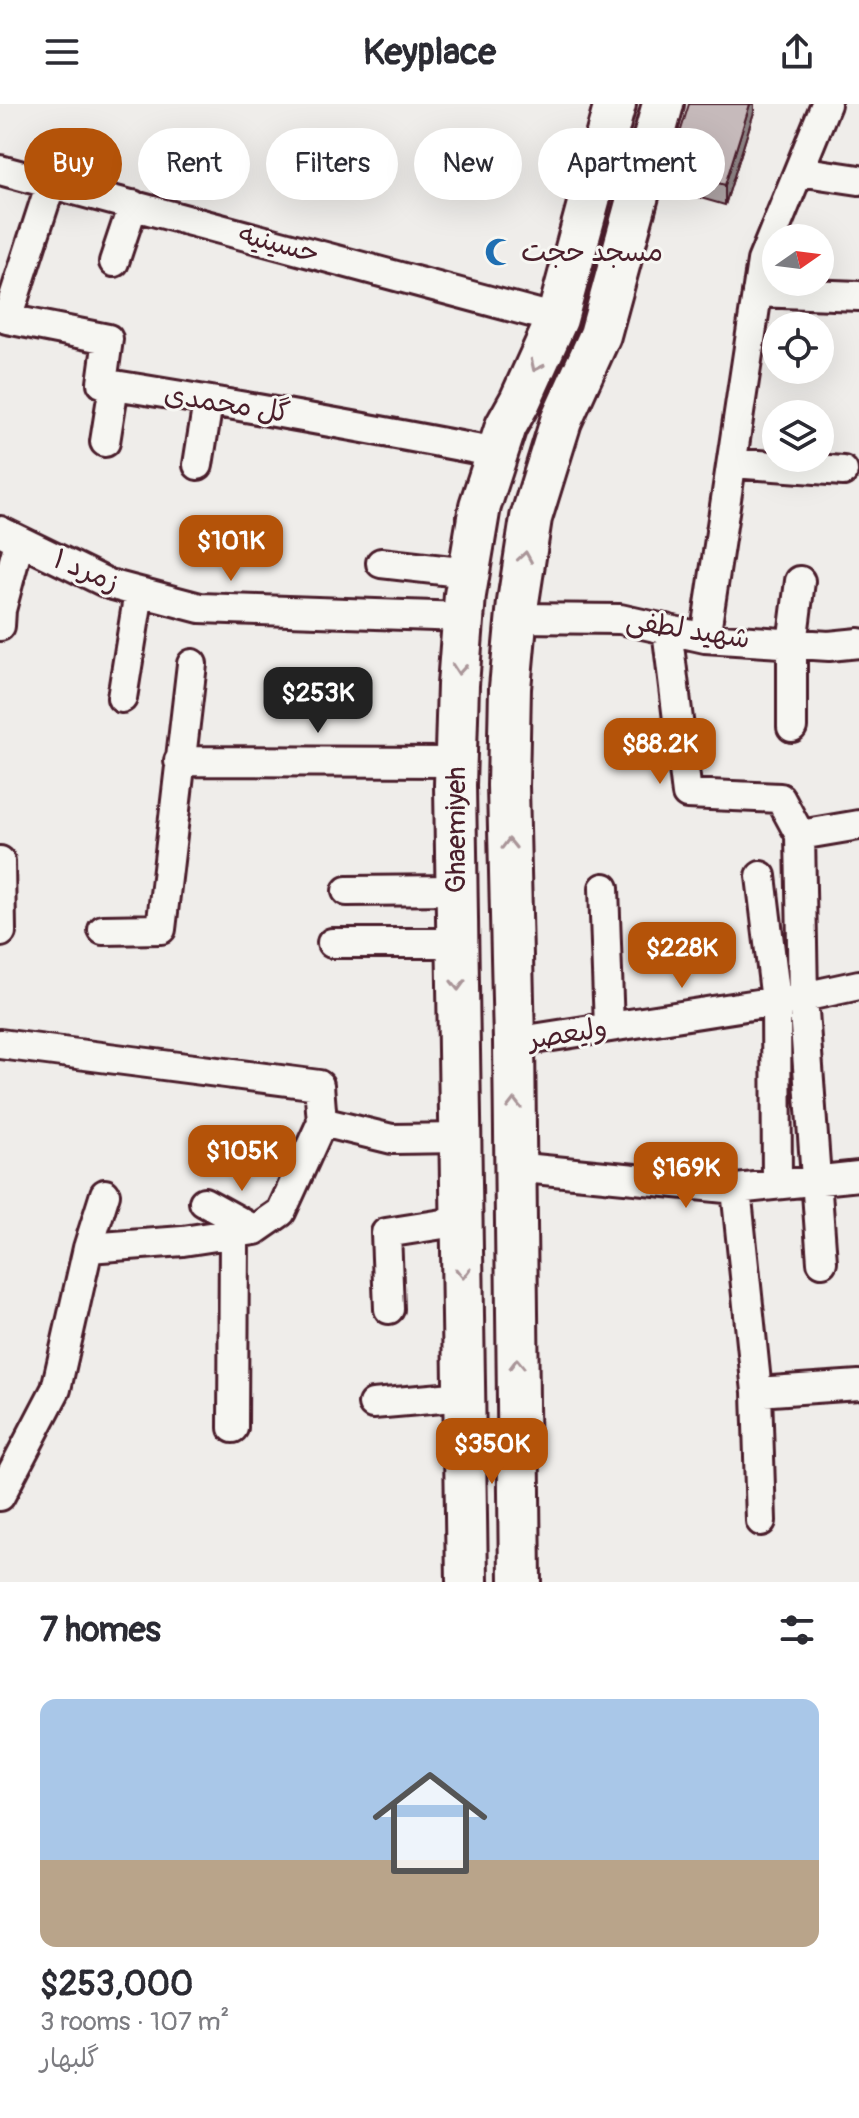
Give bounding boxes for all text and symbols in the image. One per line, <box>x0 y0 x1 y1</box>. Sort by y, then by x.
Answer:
icon: menu <box>40 30 84 74</box>
text: Keyplace <box>363 30 496 75</box>
icon: share <box>775 30 819 74</box>
chip: Buy <box>24 128 122 200</box>
chip: Rent <box>138 128 250 200</box>
chip: Filters <box>266 128 398 200</box>
chip: New <box>414 128 522 200</box>
chip: Apartment <box>538 128 725 200</box>
street label: حسینیه <box>235 216 323 272</box>
north arrow <box>762 224 834 296</box>
map controls <box>762 224 834 472</box>
place label: مسجد حجت <box>521 235 663 270</box>
mosque icon: مسجد حجت <box>484 237 514 267</box>
button: locate <box>762 312 834 384</box>
one-way arrow <box>530 358 546 372</box>
street label: گل محمدی <box>162 377 292 431</box>
button: layers <box>762 400 834 472</box>
pin: $101K <box>175 515 287 583</box>
text: $101K <box>197 525 265 557</box>
street label: زمرد ۱ <box>48 542 124 600</box>
one-way arrow <box>516 550 533 564</box>
street label: شهید لطفی <box>624 603 752 657</box>
one-way arrow <box>451 663 468 676</box>
pin: $253K <box>262 667 374 735</box>
text: $253K <box>282 677 354 709</box>
pin: $88.2K <box>595 718 725 786</box>
text: $88.2K <box>622 728 698 760</box>
street label: Ghaemiyeh <box>439 767 474 893</box>
one-way arrow <box>500 837 518 850</box>
pin: $228K <box>626 922 738 990</box>
text: $228K <box>646 932 718 964</box>
one-way arrow <box>449 979 467 992</box>
street label: ولیعصر <box>524 1011 610 1058</box>
one-way arrow <box>505 1097 523 1110</box>
pin: $105K <box>186 1125 298 1193</box>
text: $105K <box>206 1135 278 1167</box>
pin: $169K <box>630 1142 742 1210</box>
text: $169K <box>652 1152 720 1184</box>
one-way arrow <box>454 1267 472 1280</box>
one-way arrow <box>508 1357 526 1370</box>
pin: $350K <box>436 1418 548 1486</box>
text: $350K <box>454 1428 530 1460</box>
icon: filters <box>775 1608 819 1652</box>
text: 7 homes <box>40 1609 161 1652</box>
icon: home <box>358 1751 502 1895</box>
text: $253,000 <box>40 1963 193 2006</box>
text: 3 rooms · 107 m² <box>40 2006 229 2038</box>
text: گلبهار <box>40 2043 99 2075</box>

